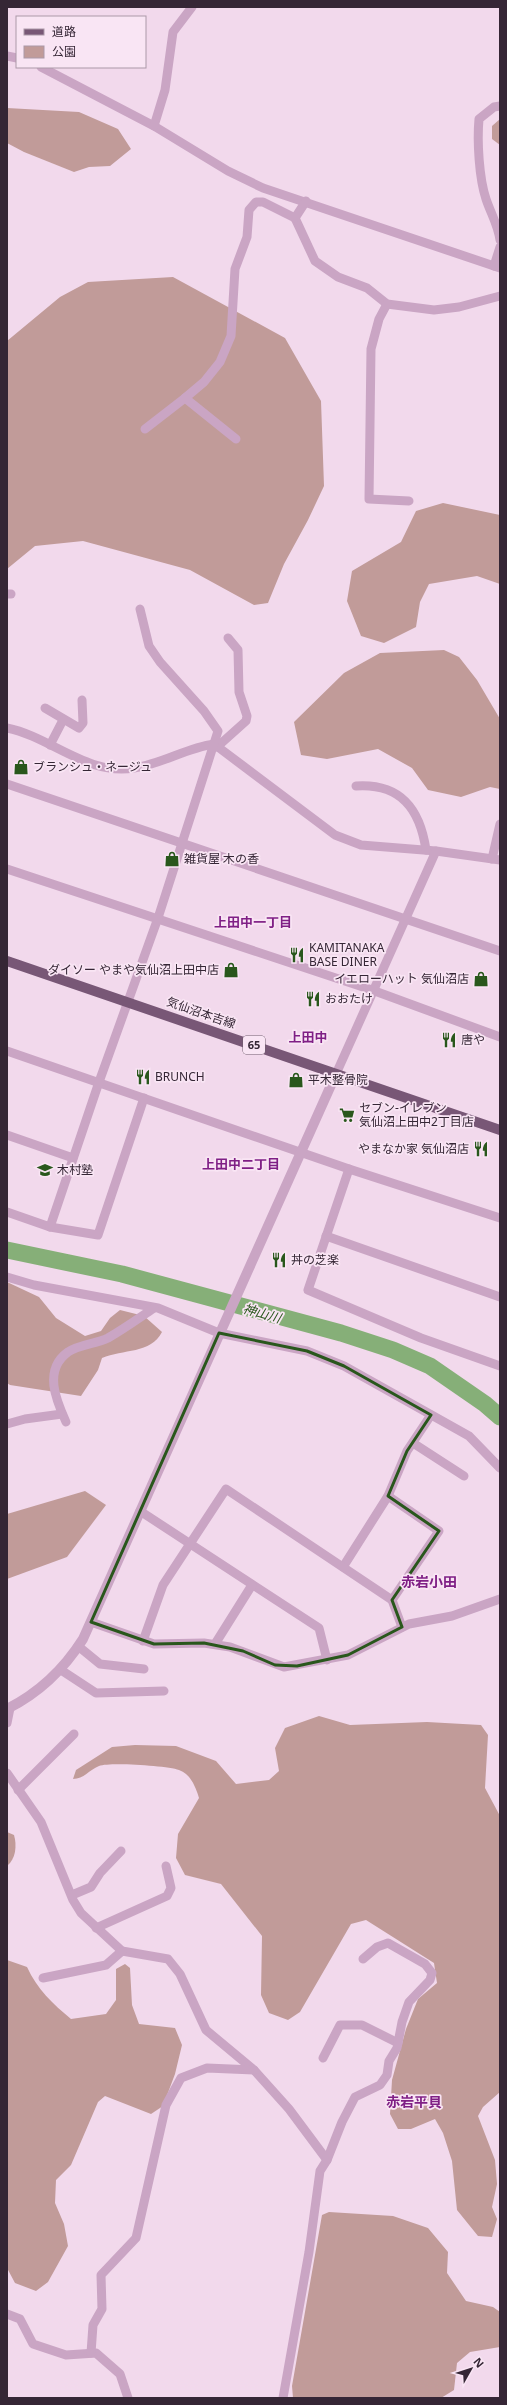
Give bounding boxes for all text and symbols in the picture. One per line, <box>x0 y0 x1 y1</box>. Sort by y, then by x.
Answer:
legend <box>16 16 146 68</box>
text: 道路 <box>52 23 76 40</box>
text: 公園 <box>52 43 76 60</box>
shop icon: ブランシュ・ネージュ <box>12 758 30 776</box>
place label: ブランシュ・ネージュ <box>33 758 152 775</box>
shop icon: 雑貨屋 木の香 <box>163 850 181 868</box>
place label: 雑貨屋 木の香 <box>184 850 259 867</box>
district label: 上田中一丁目 <box>214 913 292 931</box>
place label: KAMITANAKA BASE DINER <box>309 939 385 970</box>
restaurant icon: KAMITANAKA BASE DINER <box>288 946 306 964</box>
place label: ダイソー やまや気仙沼上田中店 <box>48 961 219 978</box>
shop icon: ダイソー やまや気仙沼上田中店 <box>222 961 240 979</box>
place label: イエローハット 気仙沼店 <box>334 970 469 987</box>
shop icon: イエローハット 気仙沼店 <box>472 970 490 988</box>
restaurant icon: おおたけ <box>304 990 322 1008</box>
place label: おおたけ <box>325 990 373 1007</box>
street label: 気仙沼本吉線 <box>164 993 238 1032</box>
district label: 上田中 <box>288 1028 328 1046</box>
restaurant icon: 唐や <box>440 1031 458 1049</box>
place label: 唐や <box>461 1031 485 1048</box>
road number: 65 <box>243 1036 265 1054</box>
restaurant icon: BRUNCH <box>134 1068 152 1086</box>
place label: BRUNCH <box>155 1068 205 1085</box>
shop icon: 平木整骨院 <box>287 1071 305 1089</box>
place label: 平木整骨院 <box>308 1071 368 1088</box>
place label: セブン-イレブン 気仙沼上田中2丁目店 <box>359 1099 474 1130</box>
supermarket icon: セブン-イレブン 気仙沼上田中2丁目店 <box>338 1106 356 1124</box>
place label: やまなか家 気仙沼店 <box>358 1140 469 1157</box>
restaurant icon: やまなか家 気仙沼店 <box>472 1140 490 1158</box>
district label: 上田中二丁目 <box>202 1155 280 1173</box>
school or university icon: 木村塾 <box>36 1161 54 1179</box>
place label: 木村塾 <box>57 1161 93 1178</box>
restaurant icon: 丼の芝楽 <box>270 1251 288 1269</box>
place label: 丼の芝楽 <box>291 1251 339 1268</box>
water label: 神山川 <box>241 1299 285 1328</box>
district label: 赤岩小田 <box>401 1572 457 1591</box>
district label: 赤岩平貝 <box>386 2092 442 2111</box>
north arrow <box>451 2349 491 2389</box>
text: N <box>471 2354 488 2371</box>

